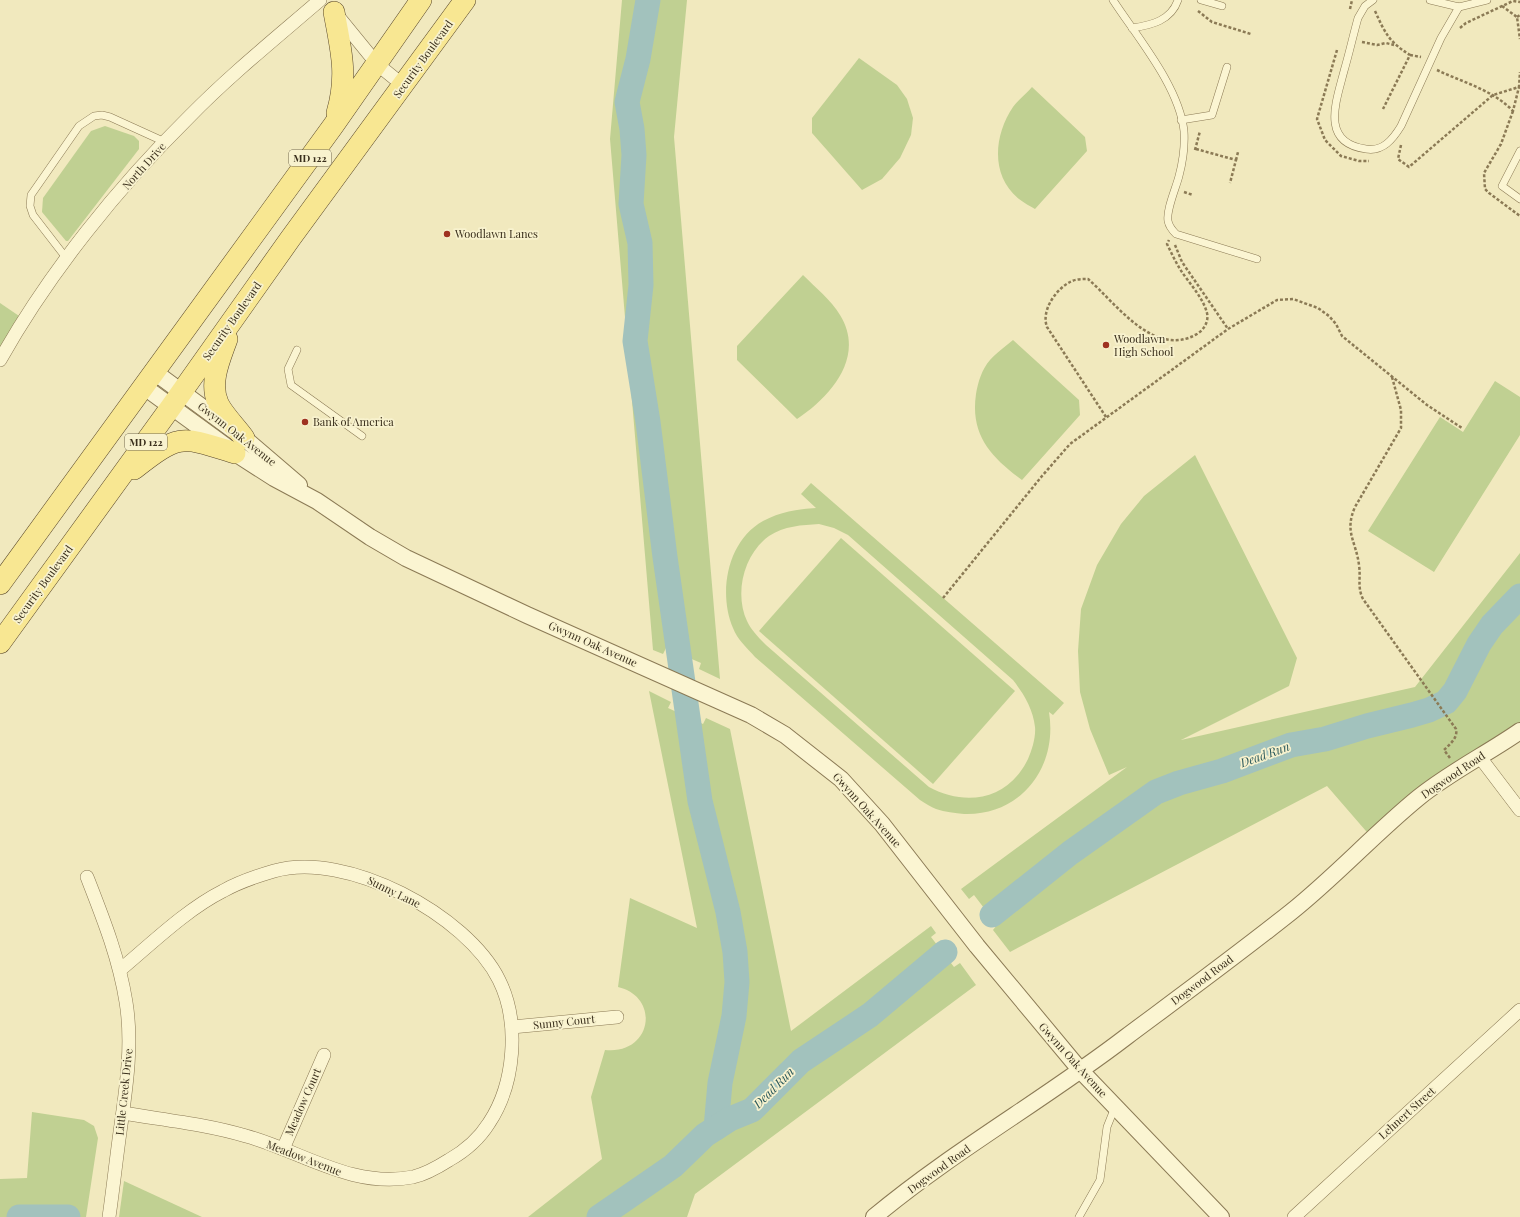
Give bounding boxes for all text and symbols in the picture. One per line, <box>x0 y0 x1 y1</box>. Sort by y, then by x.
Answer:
street label: Security Boulevard <box>389 16 456 101</box>
street label: North Drive <box>118 139 169 192</box>
road number: MD 122 <box>289 150 331 166</box>
place label: Woodlawn Lanes <box>454 226 538 241</box>
marker: Woodlawn Lanes <box>442 229 452 239</box>
street label: Security Boulevard <box>199 278 265 363</box>
place label: Woodlawn High School <box>1113 331 1173 359</box>
marker: Woodlawn High School <box>1101 340 1111 350</box>
street label: Gwynn Oak Avenue <box>195 398 280 469</box>
place label: Bank of America <box>313 414 394 429</box>
marker: Bank of America <box>300 417 310 427</box>
road number: MD 122 <box>125 434 167 450</box>
street label: Security Boulevard <box>9 541 76 626</box>
street label: Gwynn Oak Avenue <box>546 617 640 670</box>
water label: Dead Run <box>1237 738 1292 771</box>
street label: Dogwood Road <box>1418 747 1488 802</box>
street label: Gwynn Oak Avenue <box>830 769 905 851</box>
street label: Sunny Lane <box>365 872 424 911</box>
street label: Dogwood Road <box>1168 951 1236 1008</box>
street label: Sunny Court <box>532 1011 596 1032</box>
street label: Gwynn Oak Avenue <box>1036 1019 1111 1101</box>
street label: Little Creek Drive <box>111 1047 136 1136</box>
water label: Dead Run <box>749 1063 797 1112</box>
street label: Meadow Court <box>281 1066 324 1138</box>
street label: Lehnert Street <box>1375 1083 1438 1142</box>
street label: Meadow Avenue <box>264 1136 344 1179</box>
street label: Dogwood Road <box>904 1140 974 1196</box>

